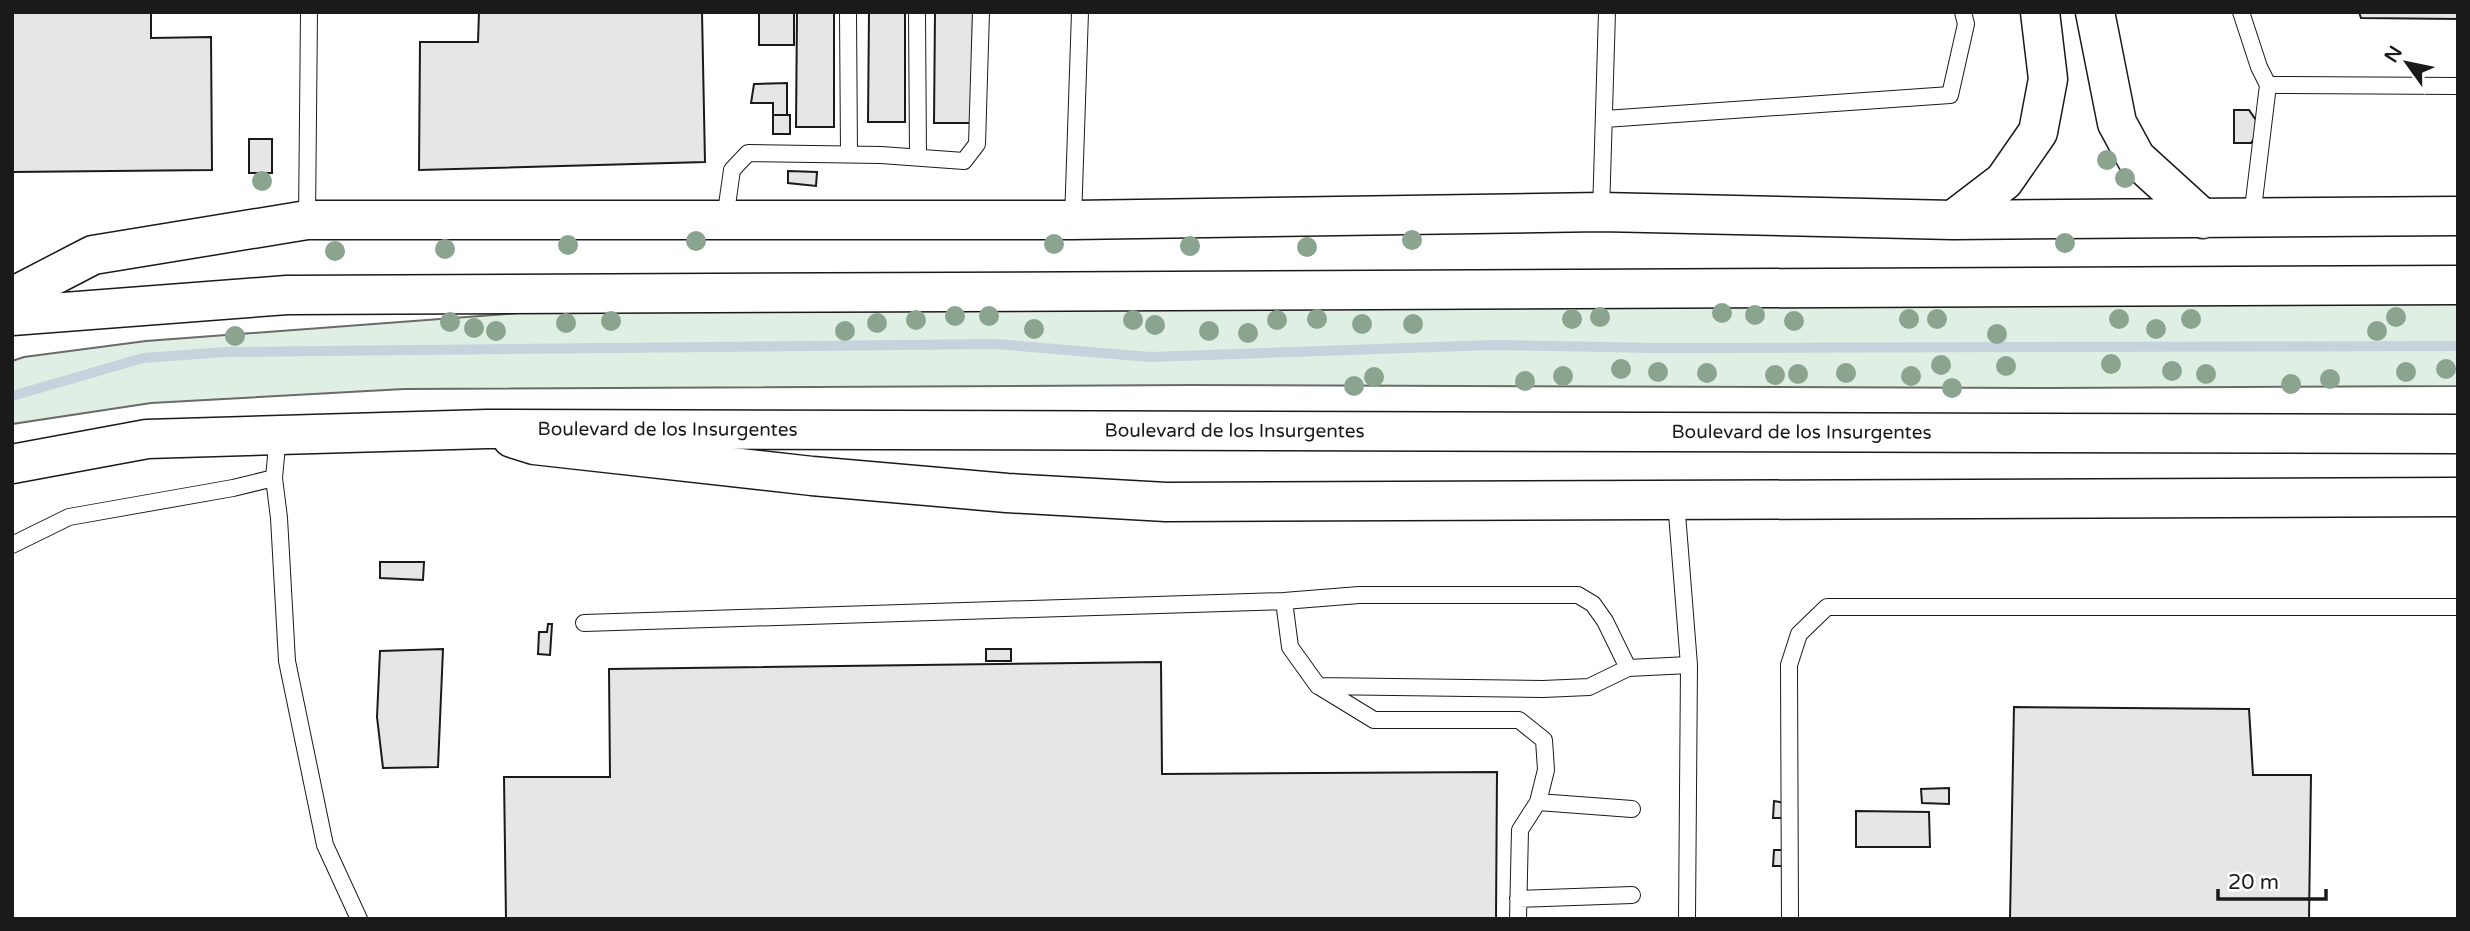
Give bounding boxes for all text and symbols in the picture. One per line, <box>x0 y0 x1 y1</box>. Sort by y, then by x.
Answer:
north arrow <box>2372 28 2442 98</box>
text: N <box>2380 42 2407 67</box>
street label: Boulevard de los Insurgentes <box>538 418 798 441</box>
street label: Boulevard de los Insurgentes <box>1105 420 1365 442</box>
street label: Boulevard de los Insurgentes <box>1672 421 1932 444</box>
scale bar <box>2218 858 2326 902</box>
text: 20 m <box>2228 870 2279 895</box>

